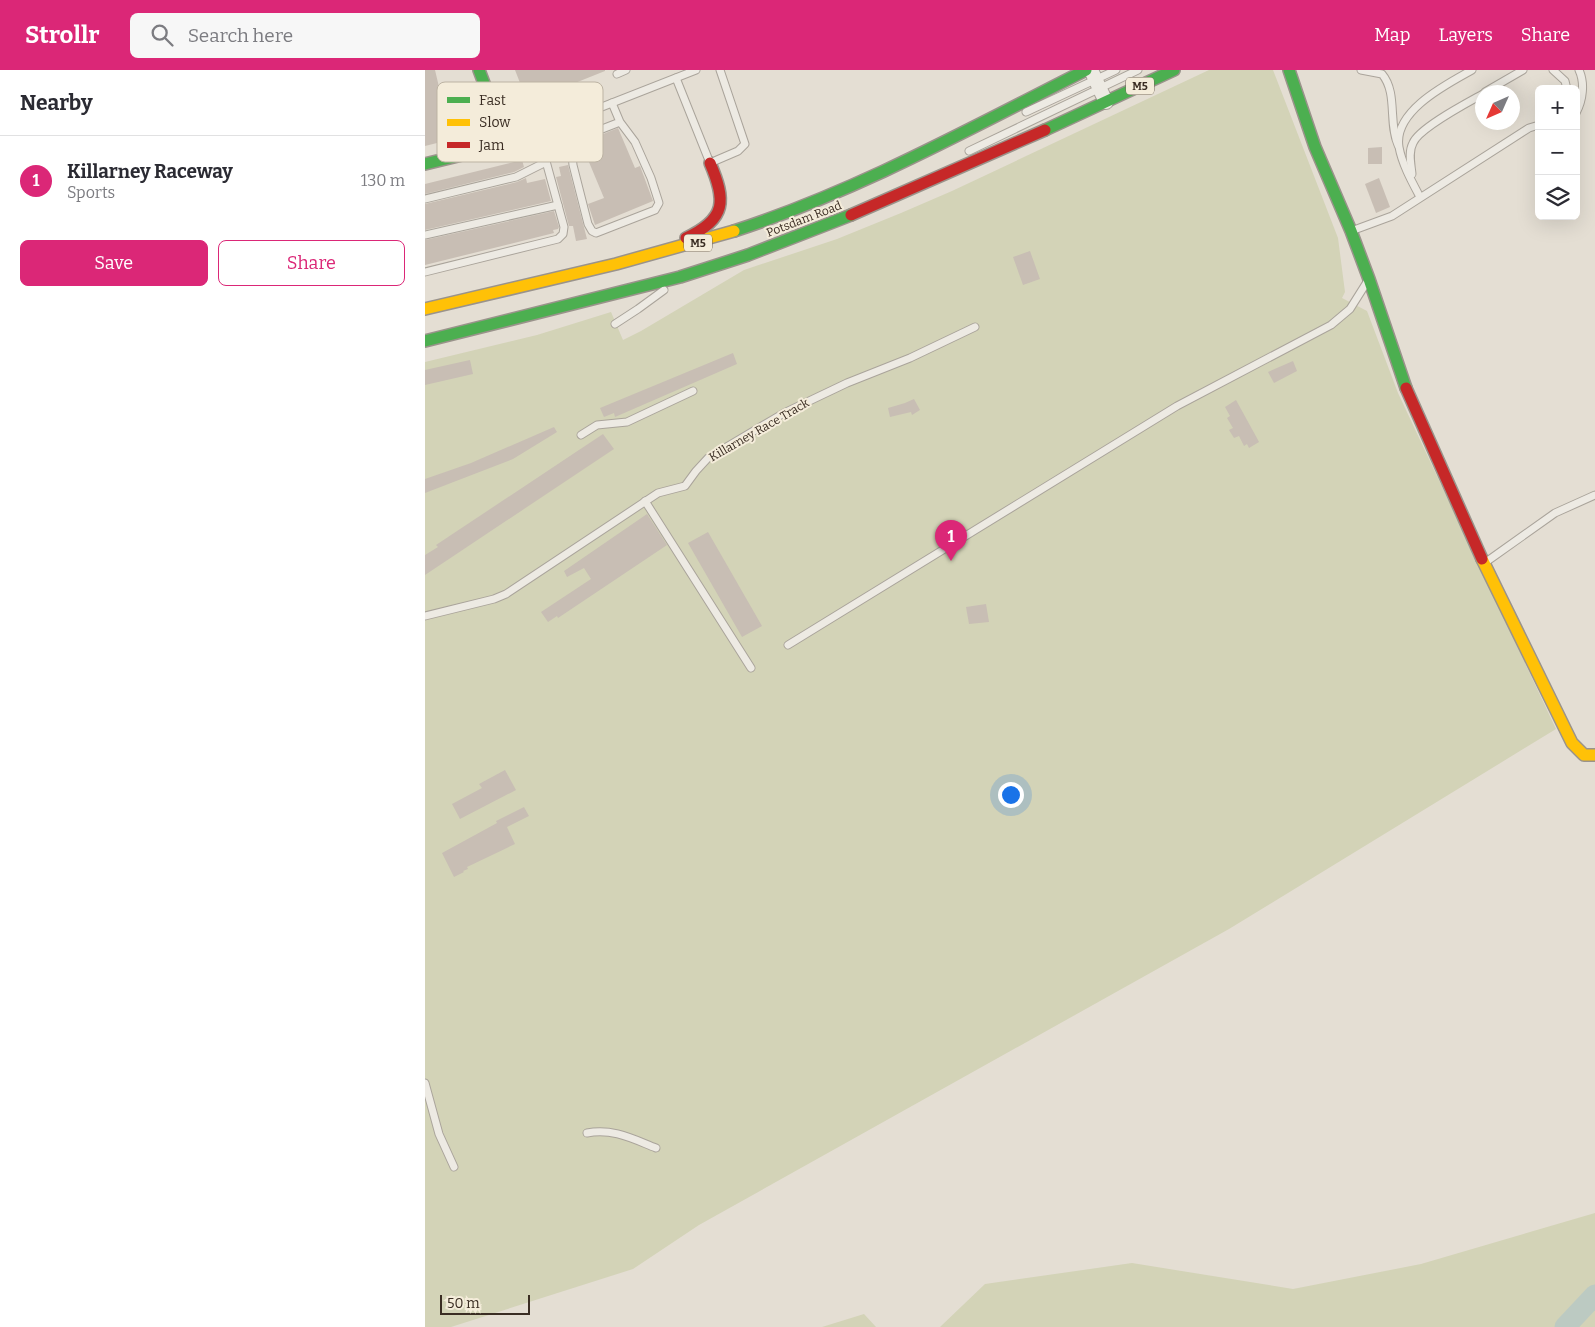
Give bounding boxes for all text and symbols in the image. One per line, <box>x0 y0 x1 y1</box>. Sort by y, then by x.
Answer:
search box <box>130 13 480 58</box>
text: Strollr <box>25 21 100 49</box>
icon: search <box>148 21 176 49</box>
text: Search here <box>188 24 293 47</box>
text: Map <box>1374 24 1410 46</box>
text: Layers <box>1438 24 1493 46</box>
text: Share <box>1521 24 1570 46</box>
road number: M5 <box>1126 78 1154 94</box>
legend <box>437 82 603 162</box>
north arrow <box>1475 85 1520 130</box>
map controls <box>1535 85 1580 220</box>
button: + <box>1535 85 1580 130</box>
text: Nearby <box>20 90 93 116</box>
text: Fast <box>479 92 506 109</box>
text: Slow <box>479 114 511 131</box>
button: − <box>1535 130 1580 175</box>
text: Jam <box>478 137 505 154</box>
text: Killarney Raceway <box>67 160 233 183</box>
text: 1 <box>33 171 39 190</box>
text: 130 m <box>361 171 405 190</box>
button: layers <box>1535 175 1580 220</box>
text: Sports <box>67 183 115 202</box>
street label: Potsdam Road <box>764 198 844 240</box>
road number: M5 <box>684 234 712 252</box>
button: Save <box>20 240 208 286</box>
button: Share <box>218 240 405 286</box>
street label: Killarney Race Track <box>707 396 812 464</box>
pin: 1 <box>935 520 967 561</box>
your location <box>998 782 1024 808</box>
scale bar <box>440 1292 530 1315</box>
text: 50 m <box>447 1295 480 1312</box>

